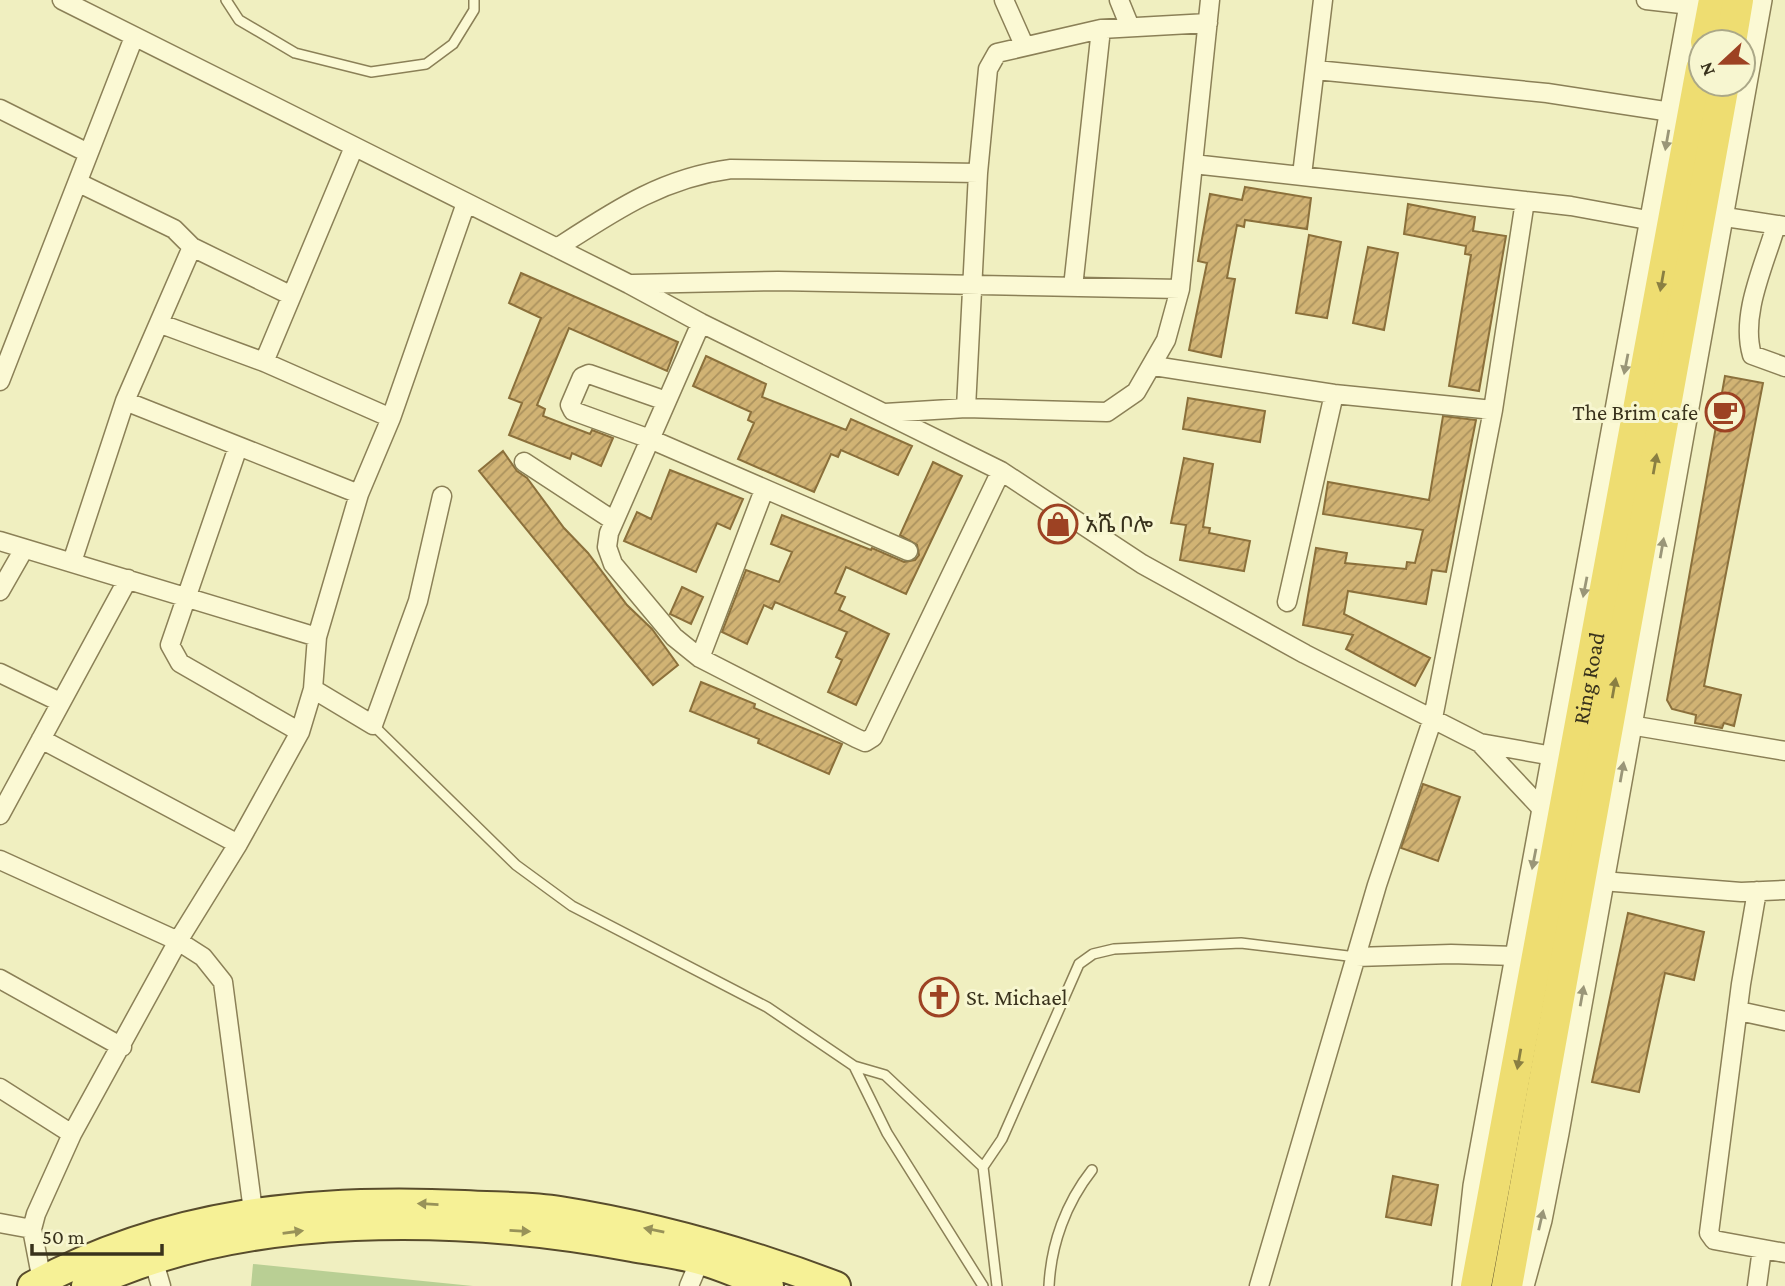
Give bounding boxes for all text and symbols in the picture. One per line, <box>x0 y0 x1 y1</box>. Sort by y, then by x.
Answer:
north arrow <box>1687 28 1757 98</box>
text: N <box>1695 59 1719 79</box>
one-way arrow <box>1661 129 1672 151</box>
one-way arrow <box>1656 270 1667 292</box>
one-way arrow <box>1620 353 1631 375</box>
cafe icon: The Brim cafe <box>1704 391 1746 433</box>
place label: The Brim cafe <box>1572 399 1698 425</box>
one-way arrow <box>1650 453 1661 475</box>
shop icon: አሼ ቦሎ <box>1037 503 1079 545</box>
place label: አሼ ቦሎ <box>1085 511 1153 537</box>
one-way arrow <box>1657 537 1668 559</box>
one-way arrow <box>1579 576 1590 598</box>
street label: Ring Road <box>1567 630 1610 727</box>
one-way arrow <box>1609 677 1620 699</box>
one-way arrow <box>1616 761 1627 783</box>
one-way arrow <box>1528 848 1539 870</box>
church icon: St. Michael <box>918 976 960 1018</box>
place label: St. Michael <box>966 984 1068 1010</box>
one-way arrow <box>1577 985 1588 1007</box>
one-way arrow <box>1513 1048 1524 1070</box>
one-way arrow <box>417 1198 439 1209</box>
one-way arrow <box>1536 1209 1547 1231</box>
scale bar <box>32 1212 161 1256</box>
one-way arrow <box>643 1224 665 1235</box>
text: 50 m <box>42 1225 85 1249</box>
one-way arrow <box>509 1225 531 1236</box>
one-way arrow <box>282 1227 304 1238</box>

